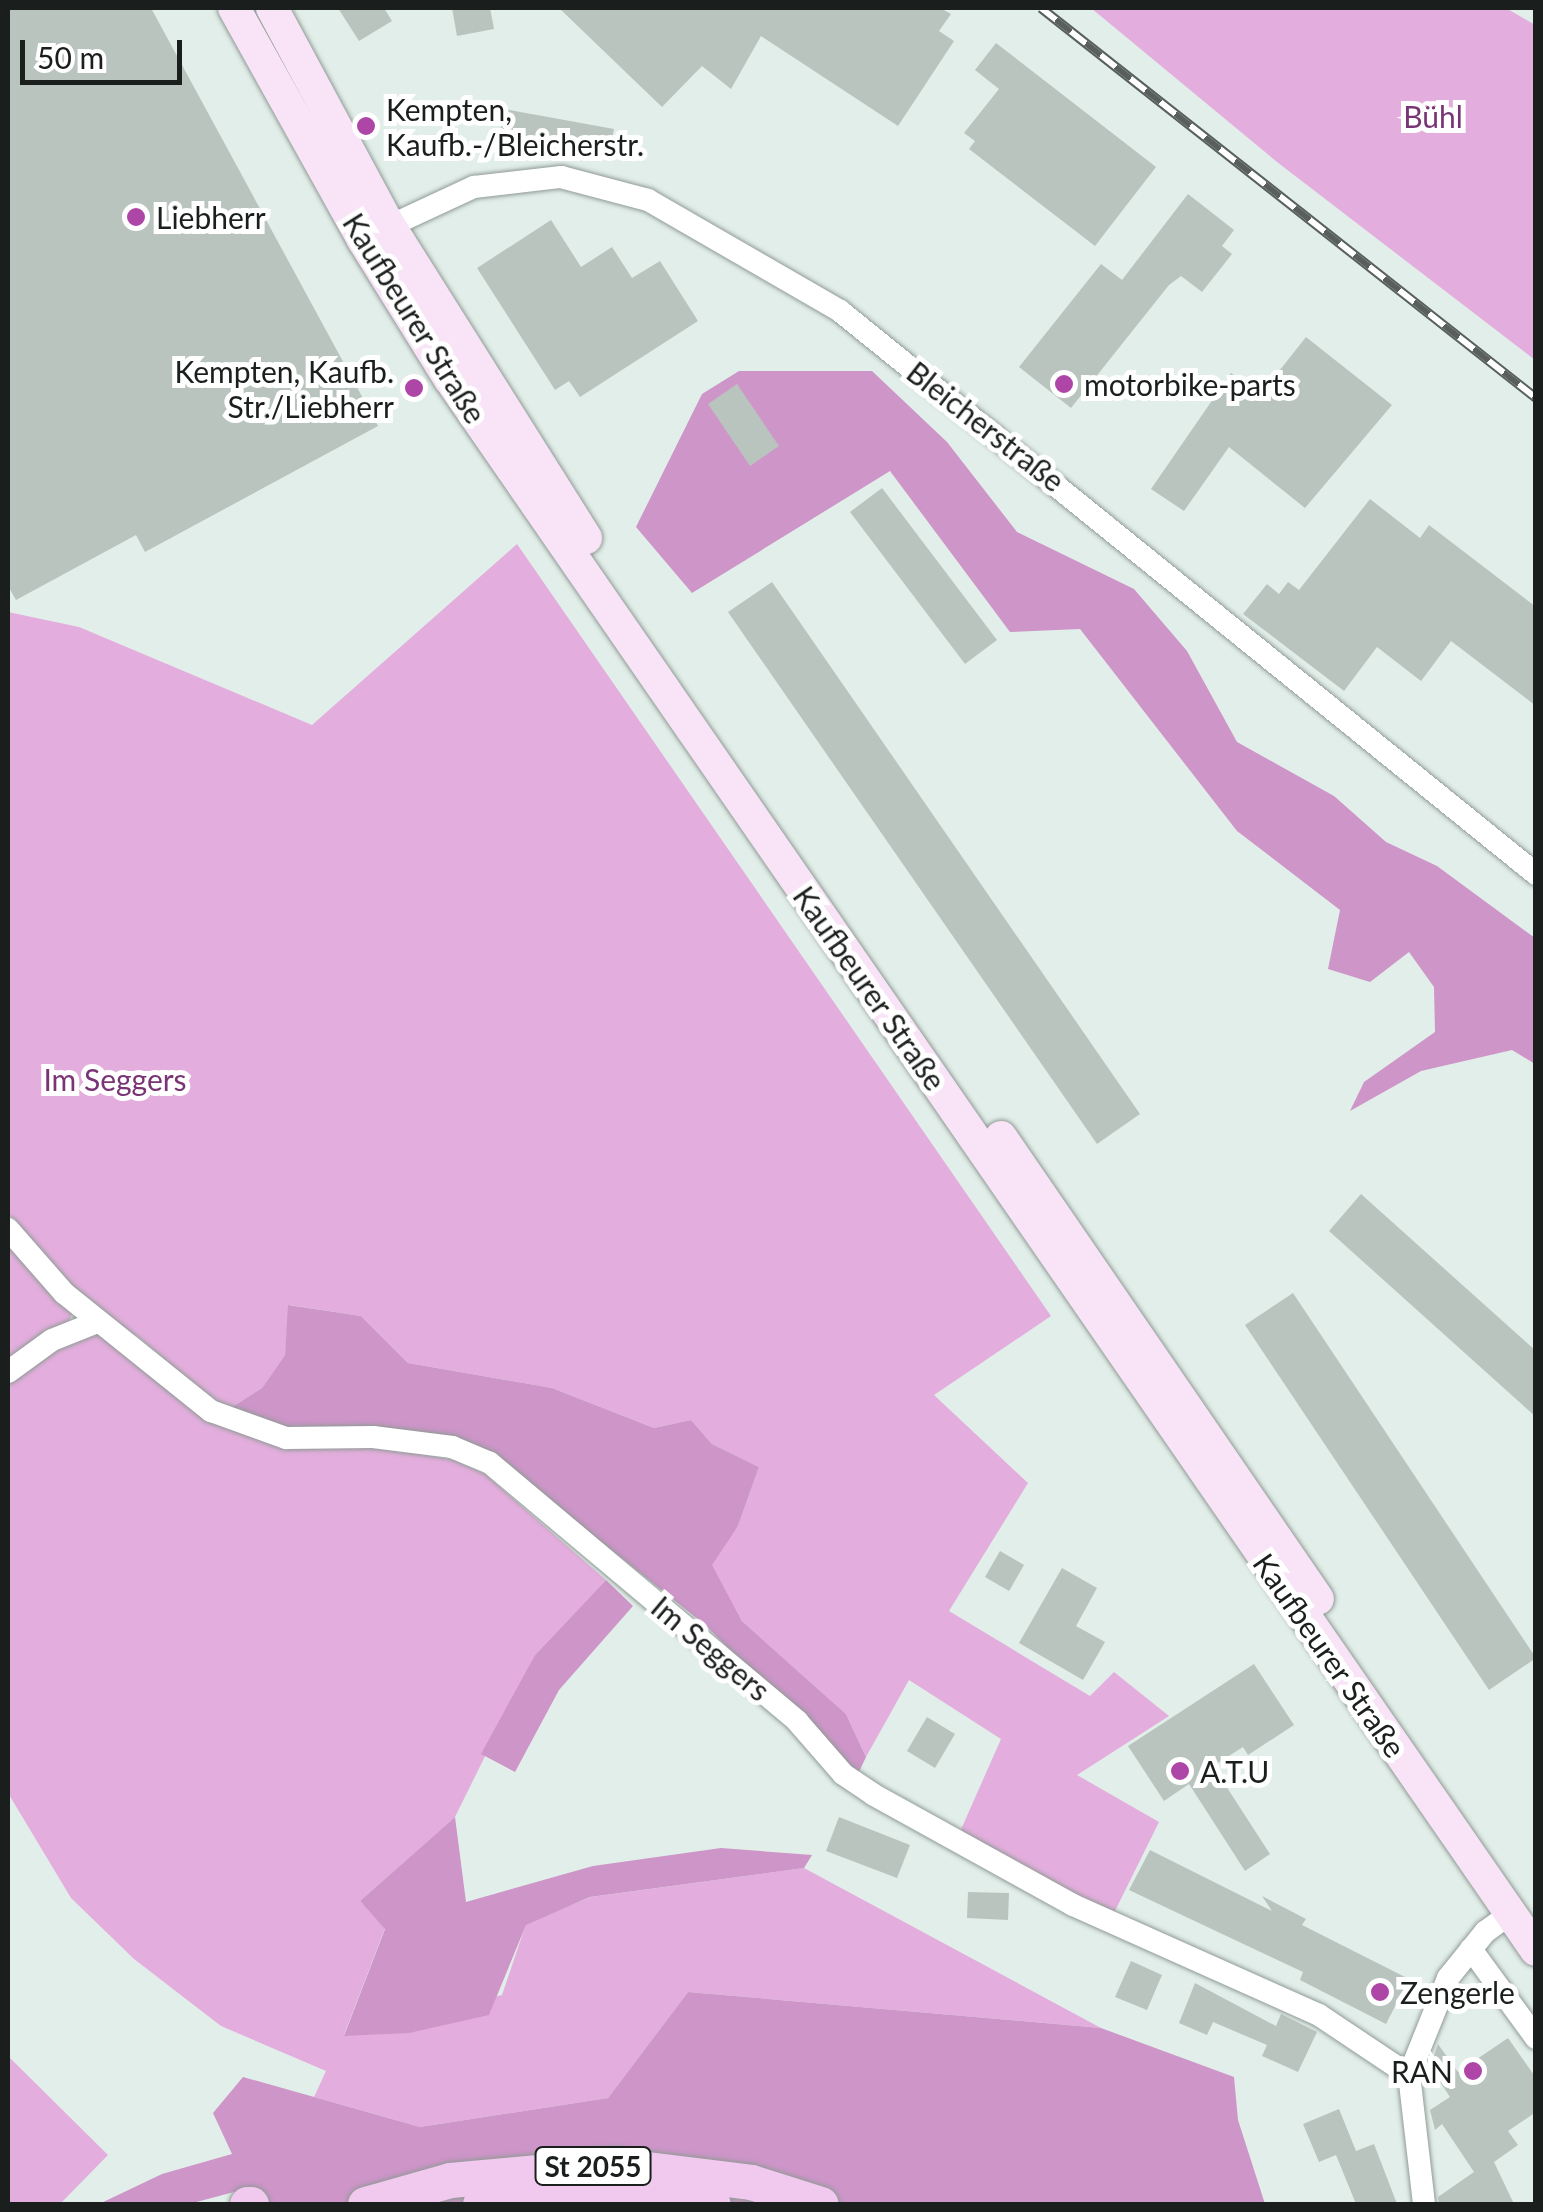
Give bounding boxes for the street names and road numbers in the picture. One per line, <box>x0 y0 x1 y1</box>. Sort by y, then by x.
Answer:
street label: Kaufbeurer Straße <box>336 206 494 430</box>
street label: Bleicherstraße <box>900 353 1072 499</box>
street label: Kaufbeurer Straße <box>786 879 954 1097</box>
street label: Kaufbeurer Straße <box>1246 1546 1414 1764</box>
street label: Im Seggers <box>645 1588 777 1708</box>
road number: St 2055 <box>533 2143 653 2189</box>

